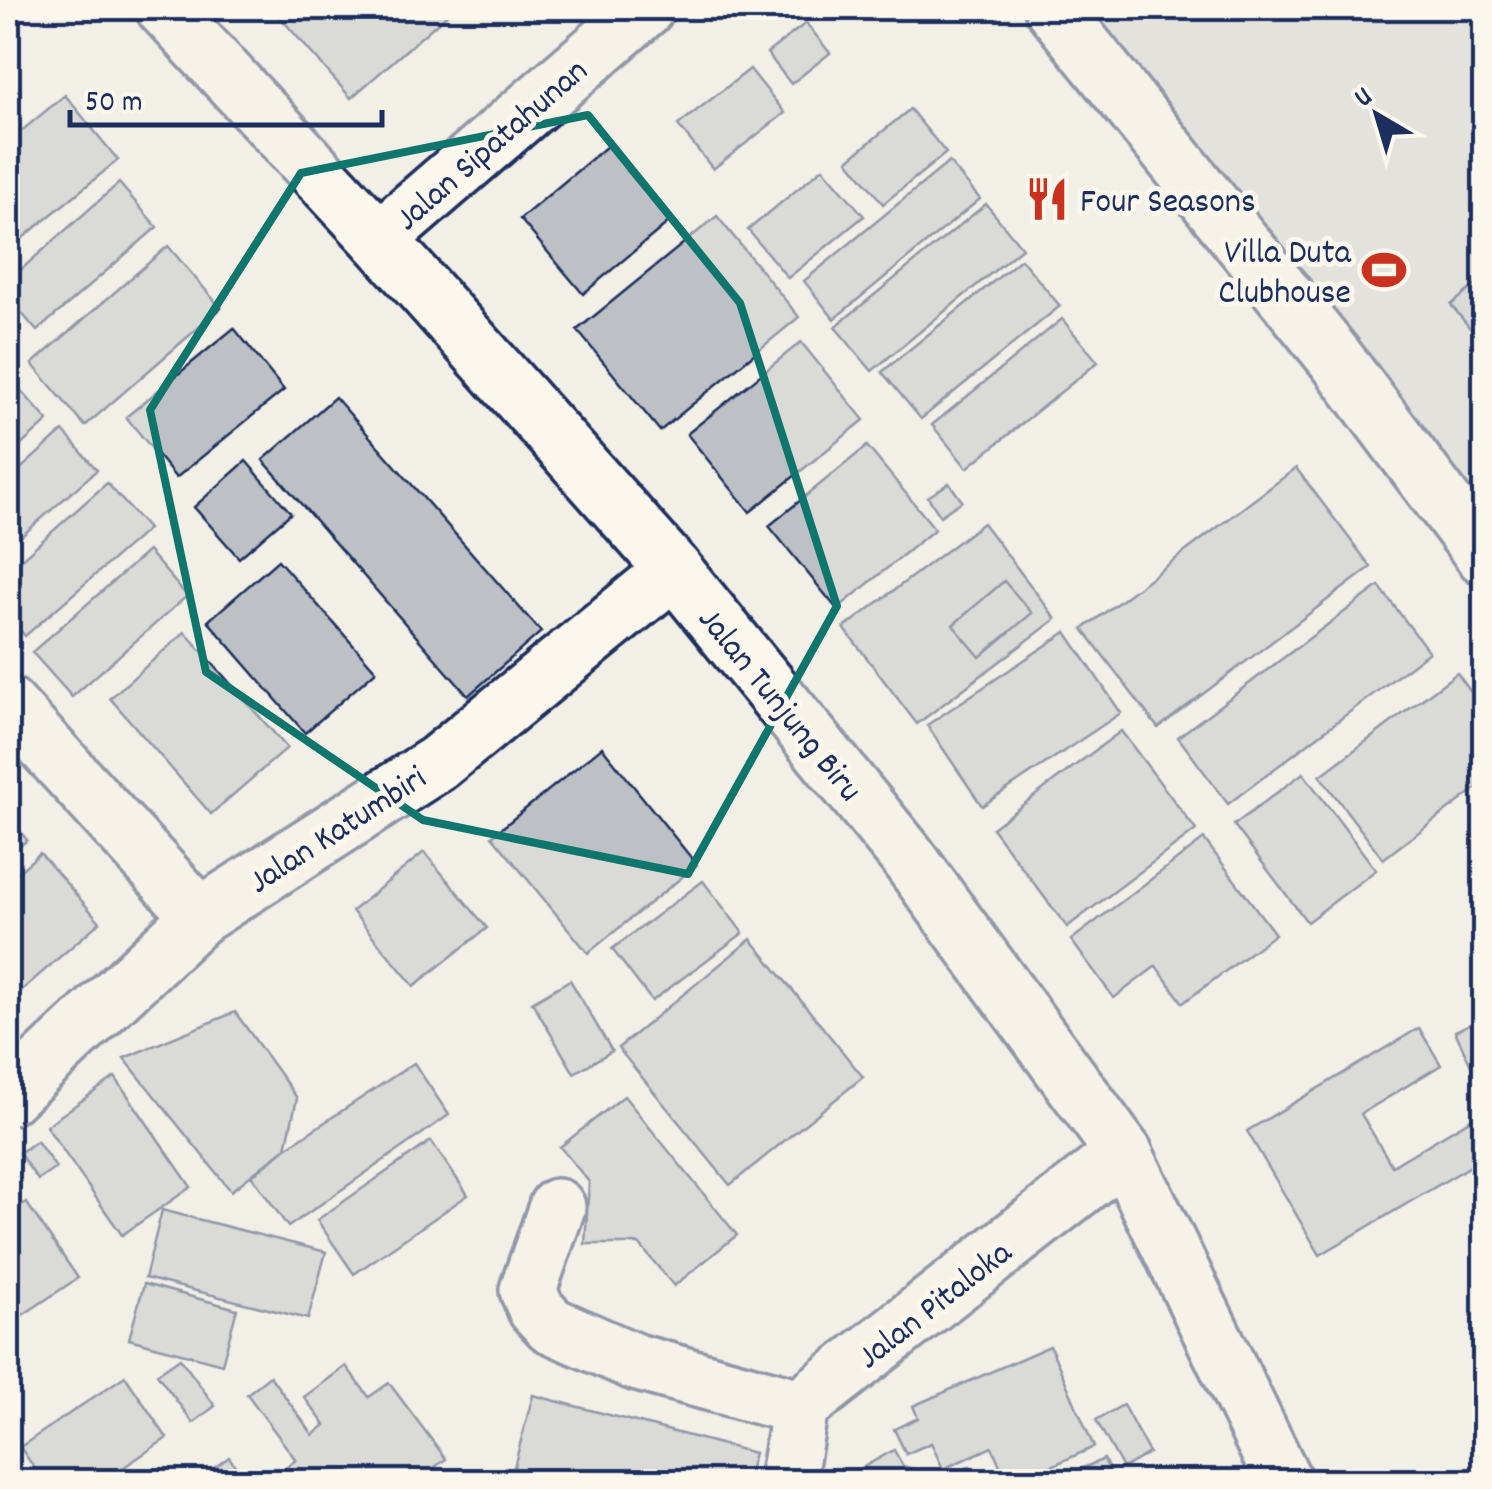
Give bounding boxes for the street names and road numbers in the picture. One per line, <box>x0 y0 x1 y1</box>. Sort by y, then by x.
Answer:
street label: Jalan Sipatahunan <box>386 49 601 245</box>
street label: Jalan Tunjung Biru <box>684 598 872 814</box>
street label: Jalan Katumbiri <box>240 756 438 909</box>
street label: Jalan Pitaloka <box>848 1230 1025 1383</box>

